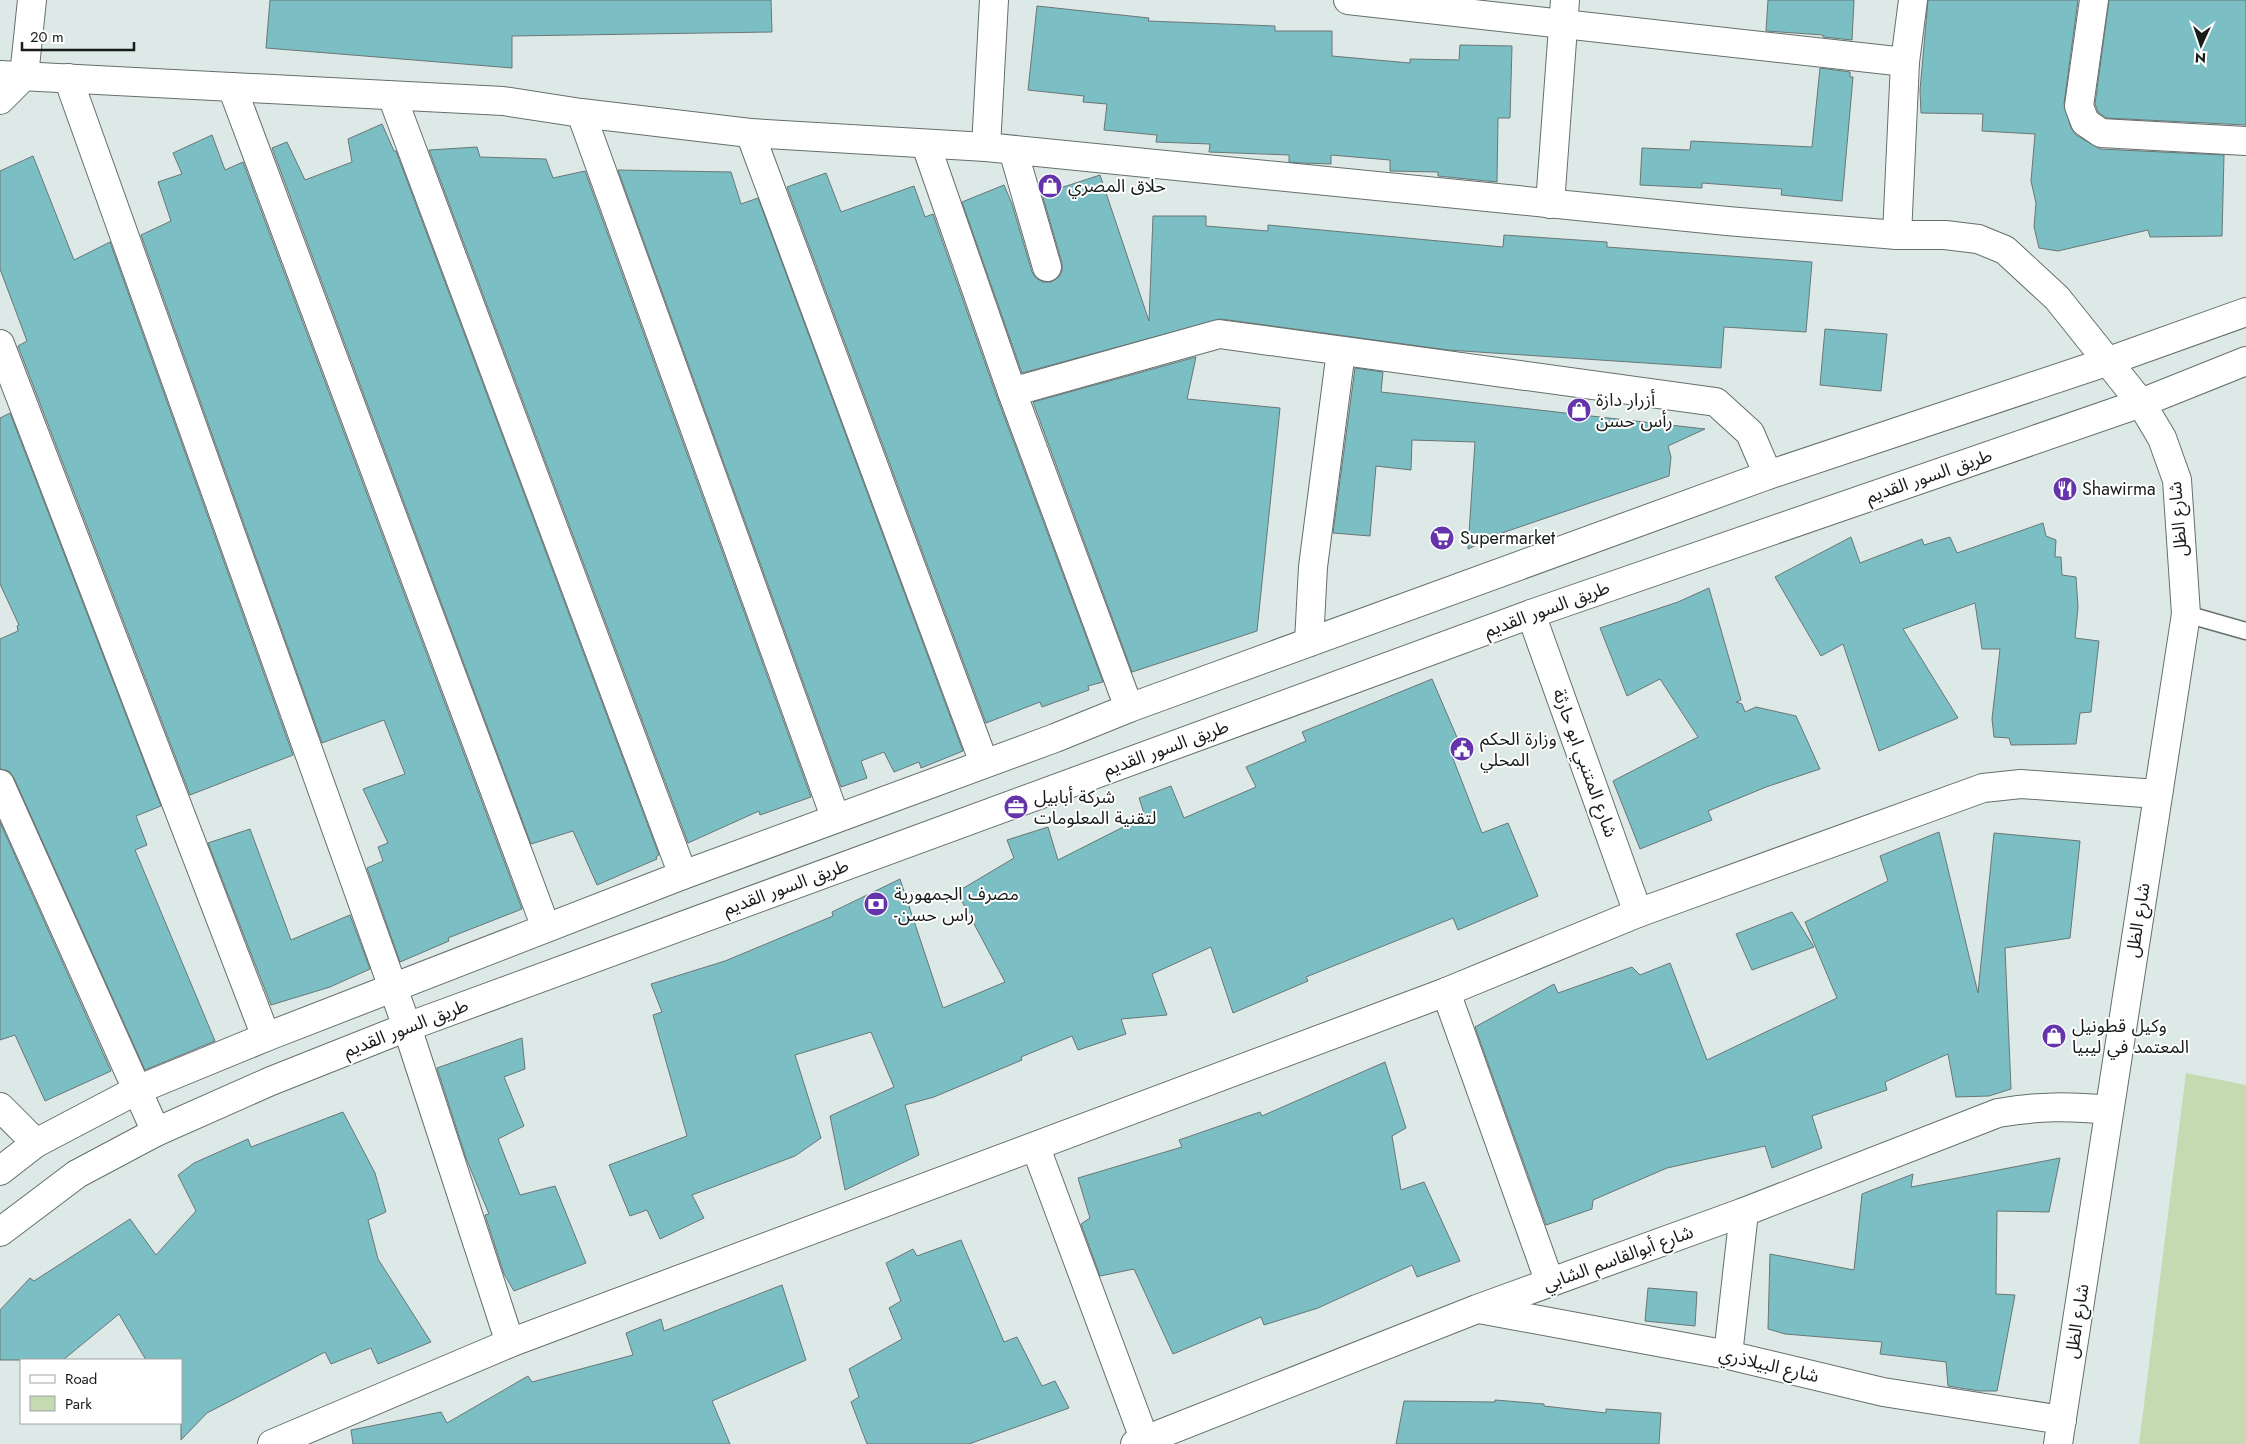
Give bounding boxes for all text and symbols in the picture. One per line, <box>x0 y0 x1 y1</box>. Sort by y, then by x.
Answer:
scale bar <box>22 20 135 52</box>
north arrow <box>2176 20 2226 70</box>
text: 20 m <box>30 26 64 48</box>
text: N <box>2194 48 2206 68</box>
shop icon: حلاق المصري <box>1037 173 1063 199</box>
place label: حلاق المصري <box>1068 173 1166 199</box>
place label: أزرار دازة رأس حسن <box>1596 387 1673 434</box>
shop icon: أزرار دازة رأس حسن <box>1566 397 1592 423</box>
street label: طريق السور القديم <box>1862 442 1996 510</box>
restaurant icon: Shawirma <box>2052 476 2078 502</box>
place label: Shawirma <box>2082 476 2156 502</box>
street label: شارع الظل <box>2162 480 2195 558</box>
supermarket icon: Supermarket <box>1429 525 1455 551</box>
place label: Supermarket <box>1460 525 1556 551</box>
street label: طريق السور القديم <box>1481 574 1613 644</box>
street label: شارع المتنبي ابو حارثة <box>1545 685 1624 841</box>
street label: طريق السور القديم <box>1100 713 1232 783</box>
place label: وزارة الحكم المحلي <box>1480 726 1557 773</box>
public building icon: وزارة الحكم المحلي <box>1449 736 1475 762</box>
place label: شركة أبابيل لتقنية المعلومات <box>1034 784 1157 831</box>
office icon: شركة أبابيل لتقنية المعلومات <box>1003 794 1029 820</box>
street label: طريق السور القديم <box>720 852 852 922</box>
place label: مصرف الجمهورية -راس حسن <box>894 881 1019 928</box>
street label: شارع الظل <box>2119 881 2158 959</box>
bank icon: مصرف الجمهورية -راس حسن <box>863 891 889 917</box>
street label: طريق السور القديم <box>340 992 472 1064</box>
place label: وكيل قطونيل المعتمد في ليبيا <box>2072 1013 2189 1060</box>
shop icon: وكيل قطونيل المعتمد في ليبيا <box>2041 1023 2067 1049</box>
street label: شارع أبوالقاسم الشابي <box>1539 1219 1697 1298</box>
street label: شارع الظل <box>2058 1282 2097 1360</box>
street label: شارع البيلاذري <box>1716 1341 1822 1390</box>
legend <box>20 1359 182 1424</box>
text: Road <box>65 1368 97 1390</box>
text: Park <box>65 1393 92 1415</box>

